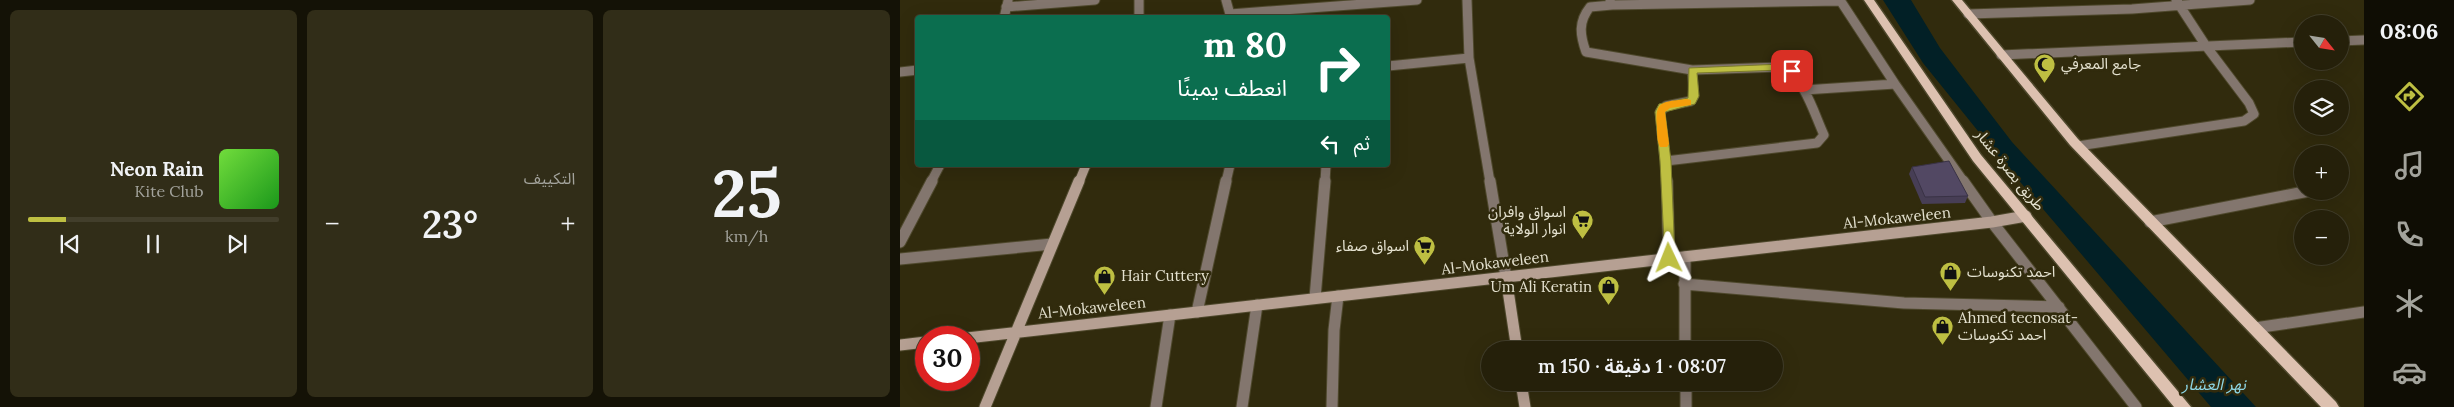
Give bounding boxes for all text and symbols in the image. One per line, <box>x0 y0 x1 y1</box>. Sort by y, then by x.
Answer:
north arrow <box>2294 15 2349 70</box>
map controls <box>2294 15 2349 265</box>
text: 08:06 <box>2380 17 2438 45</box>
text: 80 m <box>1203 22 1287 67</box>
icon: right <box>1305 35 1370 100</box>
pin <box>1771 50 1813 92</box>
mosque icon: جامع المعرفي <box>2033 52 2057 83</box>
place label: جامع المعرفي <box>2061 54 2141 76</box>
icon: arrive <box>1778 57 1806 85</box>
text: انعطف يمينًا <box>1177 74 1287 102</box>
icon: directions <box>2392 79 2427 114</box>
button: layers <box>2294 80 2349 135</box>
street label: طريق بصرة عشار <box>1970 124 2049 215</box>
icon: left <box>1316 130 1344 158</box>
text: ثم <box>1354 131 1370 155</box>
button: + <box>2294 145 2349 200</box>
icon: music <box>2392 148 2427 183</box>
text: 25 <box>712 152 782 235</box>
text: Neon Rain <box>110 157 204 181</box>
text: التكييف <box>524 168 575 188</box>
text: Kite Club <box>135 181 204 201</box>
text: 23° <box>422 200 478 248</box>
place label: اسواق وافران انوار الولاية <box>1488 202 1566 238</box>
street label: Al-Mokaweleen <box>1841 202 1952 233</box>
text: − <box>325 206 340 242</box>
text: + <box>561 206 575 242</box>
supermarket icon: اسواق وافران انوار الولاية <box>1570 209 1594 240</box>
button: − <box>2294 210 2349 265</box>
icon: phone <box>2392 217 2427 252</box>
text: km/h <box>725 226 768 246</box>
icon: previous <box>56 230 84 258</box>
icon: pause <box>139 230 167 258</box>
icon: next <box>223 230 251 258</box>
position arrow <box>1642 231 1694 283</box>
supermarket icon: اسواق صفاء <box>1413 234 1437 265</box>
place label: اسواق صفاء <box>1336 236 1409 255</box>
street label: Al-Mokaweleen <box>1439 246 1550 279</box>
shop icon: احمد تكنوسات <box>1939 260 1963 291</box>
place label: احمد تكنوسات <box>1967 262 2055 281</box>
shop icon: Hair Cuttery <box>1093 264 1117 295</box>
place label: Hair Cuttery <box>1121 266 1209 285</box>
shop icon: Um Ali Keratin <box>1596 275 1620 306</box>
place label: Um Ali Keratin <box>1490 277 1592 296</box>
icon: climate <box>2392 286 2427 321</box>
street label: Al-Mokaweleen <box>1036 292 1147 323</box>
place label: Ahmed tecnosat- احمد تكنوسات <box>1957 308 2078 344</box>
shop icon: Ahmed tecnosat- احمد تكنوسات <box>1930 315 1954 346</box>
speed limit sign: 30 <box>915 326 980 391</box>
text: 08:07 · 1 دقيقة · 150 m <box>1538 354 1726 378</box>
icon: car <box>2392 355 2427 390</box>
water label: نهر العشار <box>2180 374 2247 394</box>

